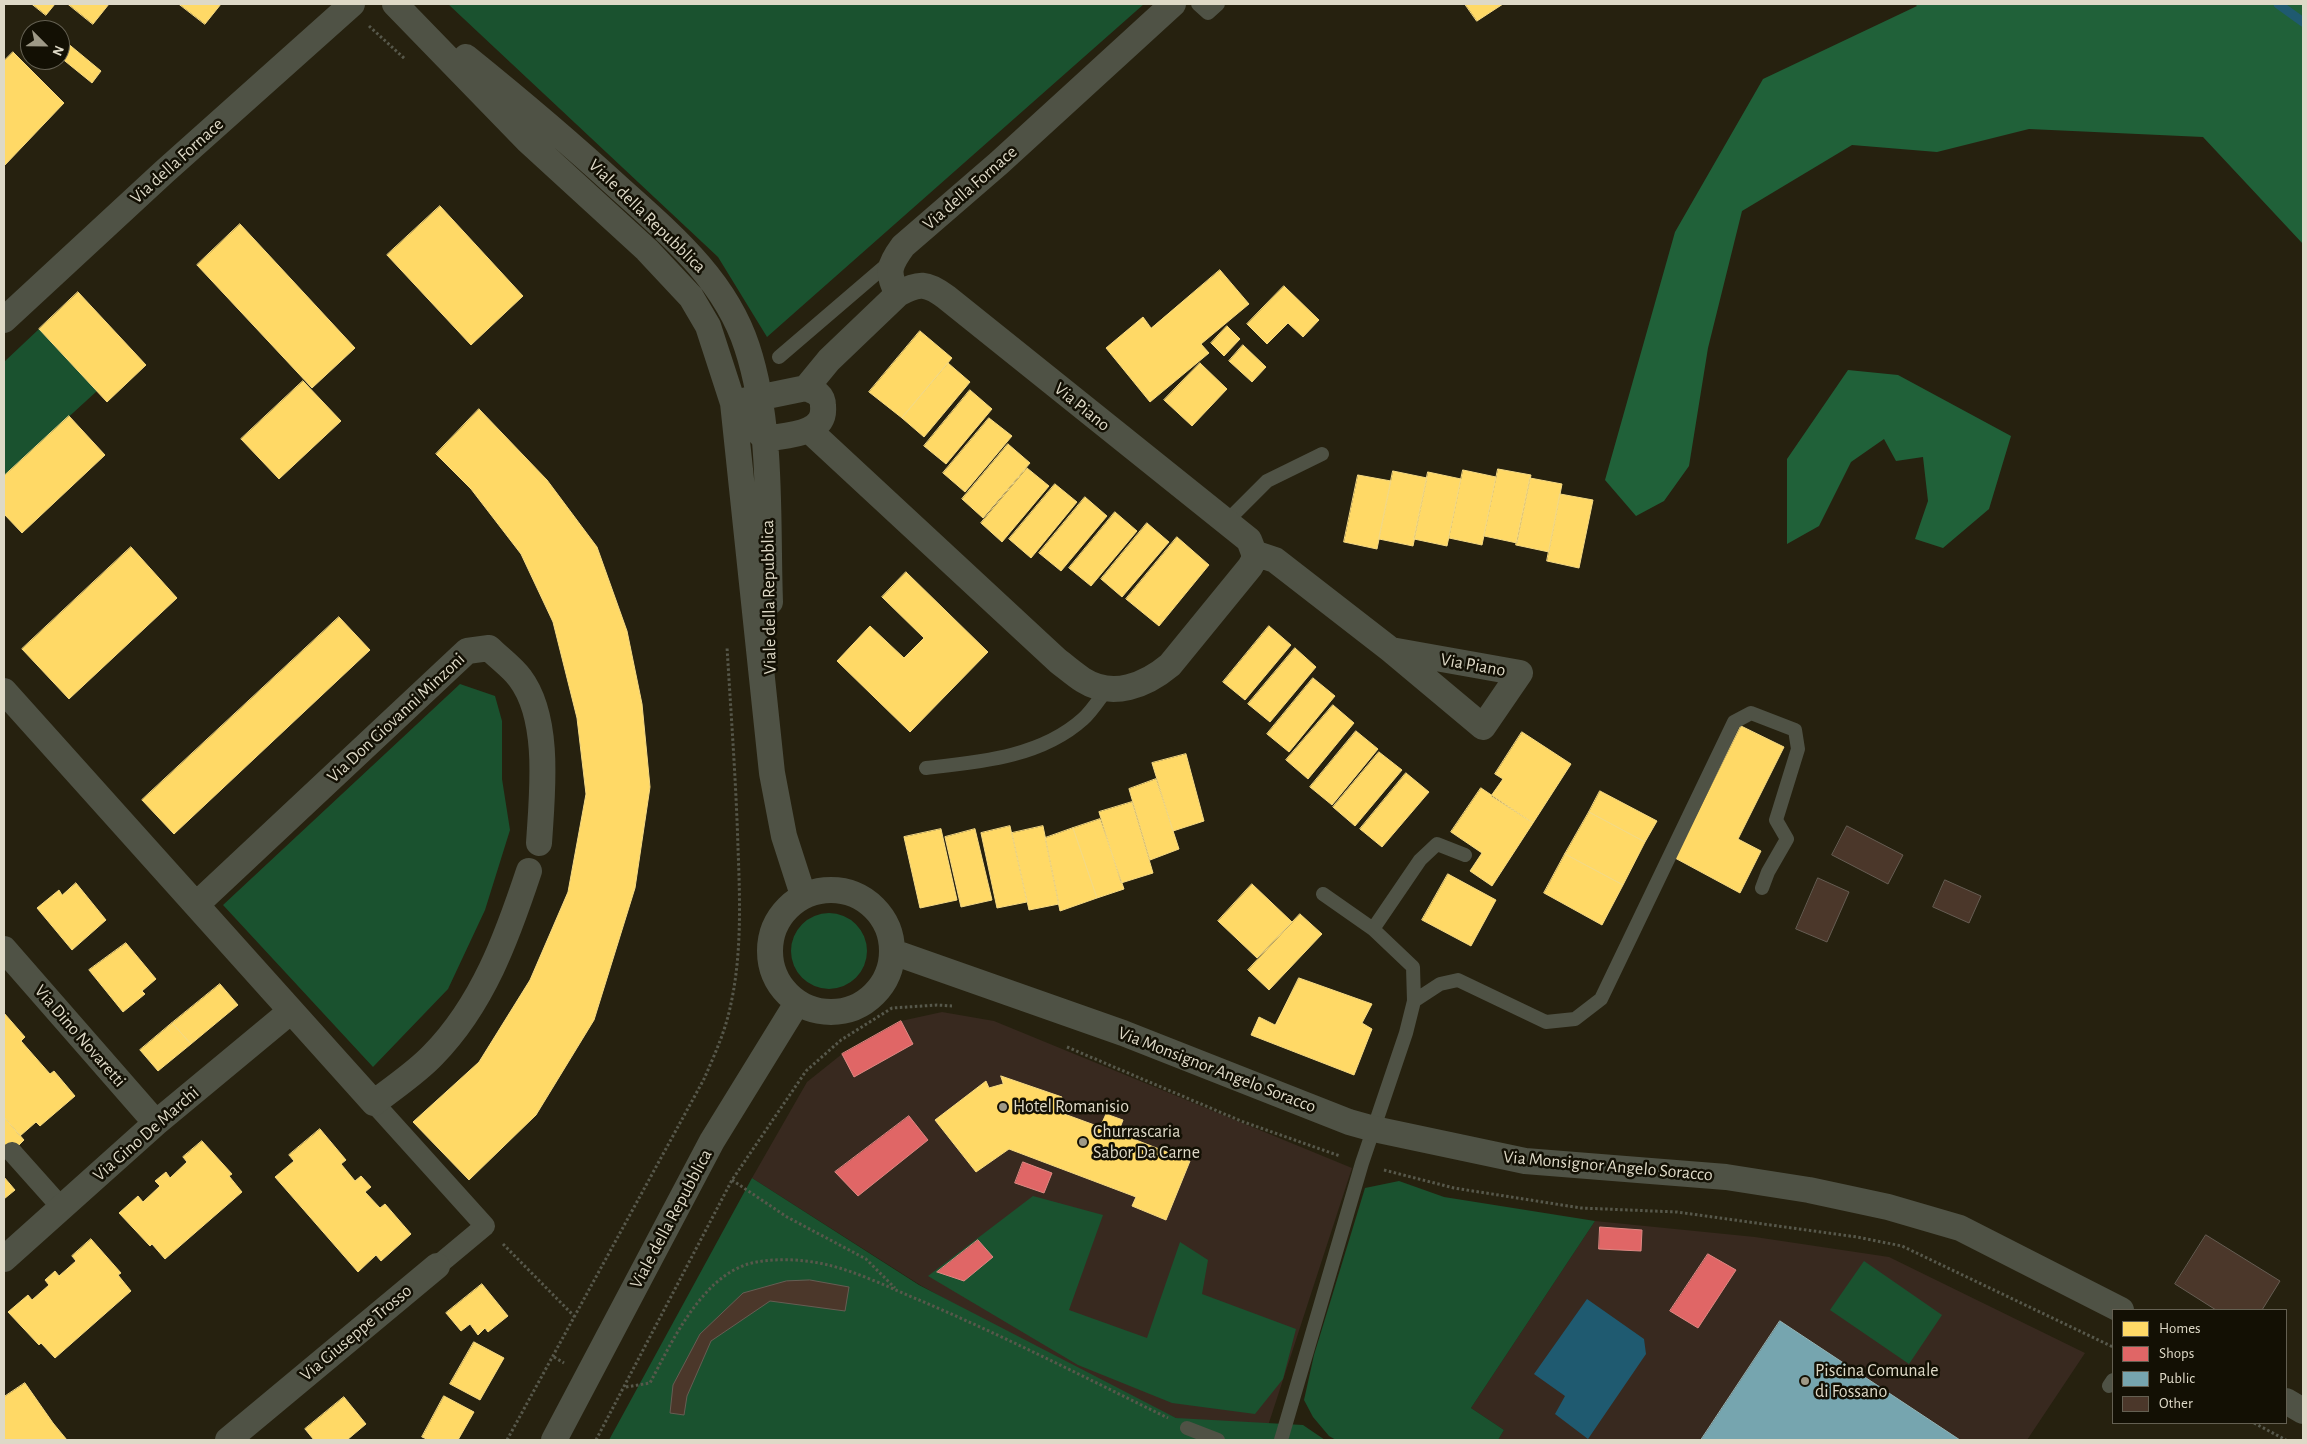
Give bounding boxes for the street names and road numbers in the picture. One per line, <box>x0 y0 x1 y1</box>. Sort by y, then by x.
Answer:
street label: Via della Fornace <box>126 113 228 209</box>
street label: Via della Fornace <box>918 141 1022 235</box>
street label: Viale della Repubblica <box>584 155 710 277</box>
street label: Via Piano <box>1050 378 1114 436</box>
street label: Viale della Repubblica <box>757 519 781 675</box>
street label: Via Don Giovanni Minzoni <box>323 649 469 787</box>
street label: Via Piano <box>1439 649 1507 681</box>
street label: Via Dino Novaretti <box>30 980 130 1092</box>
street label: Via Monsignor Angelo Soracco <box>1115 1022 1319 1118</box>
street label: Via Gino De Marchi <box>89 1082 203 1186</box>
street label: Viale della Repubblica <box>625 1146 717 1292</box>
street label: Via Monsignor Angelo Soracco <box>1502 1146 1714 1186</box>
street label: Via Giuseppe Trosso <box>296 1280 416 1386</box>

